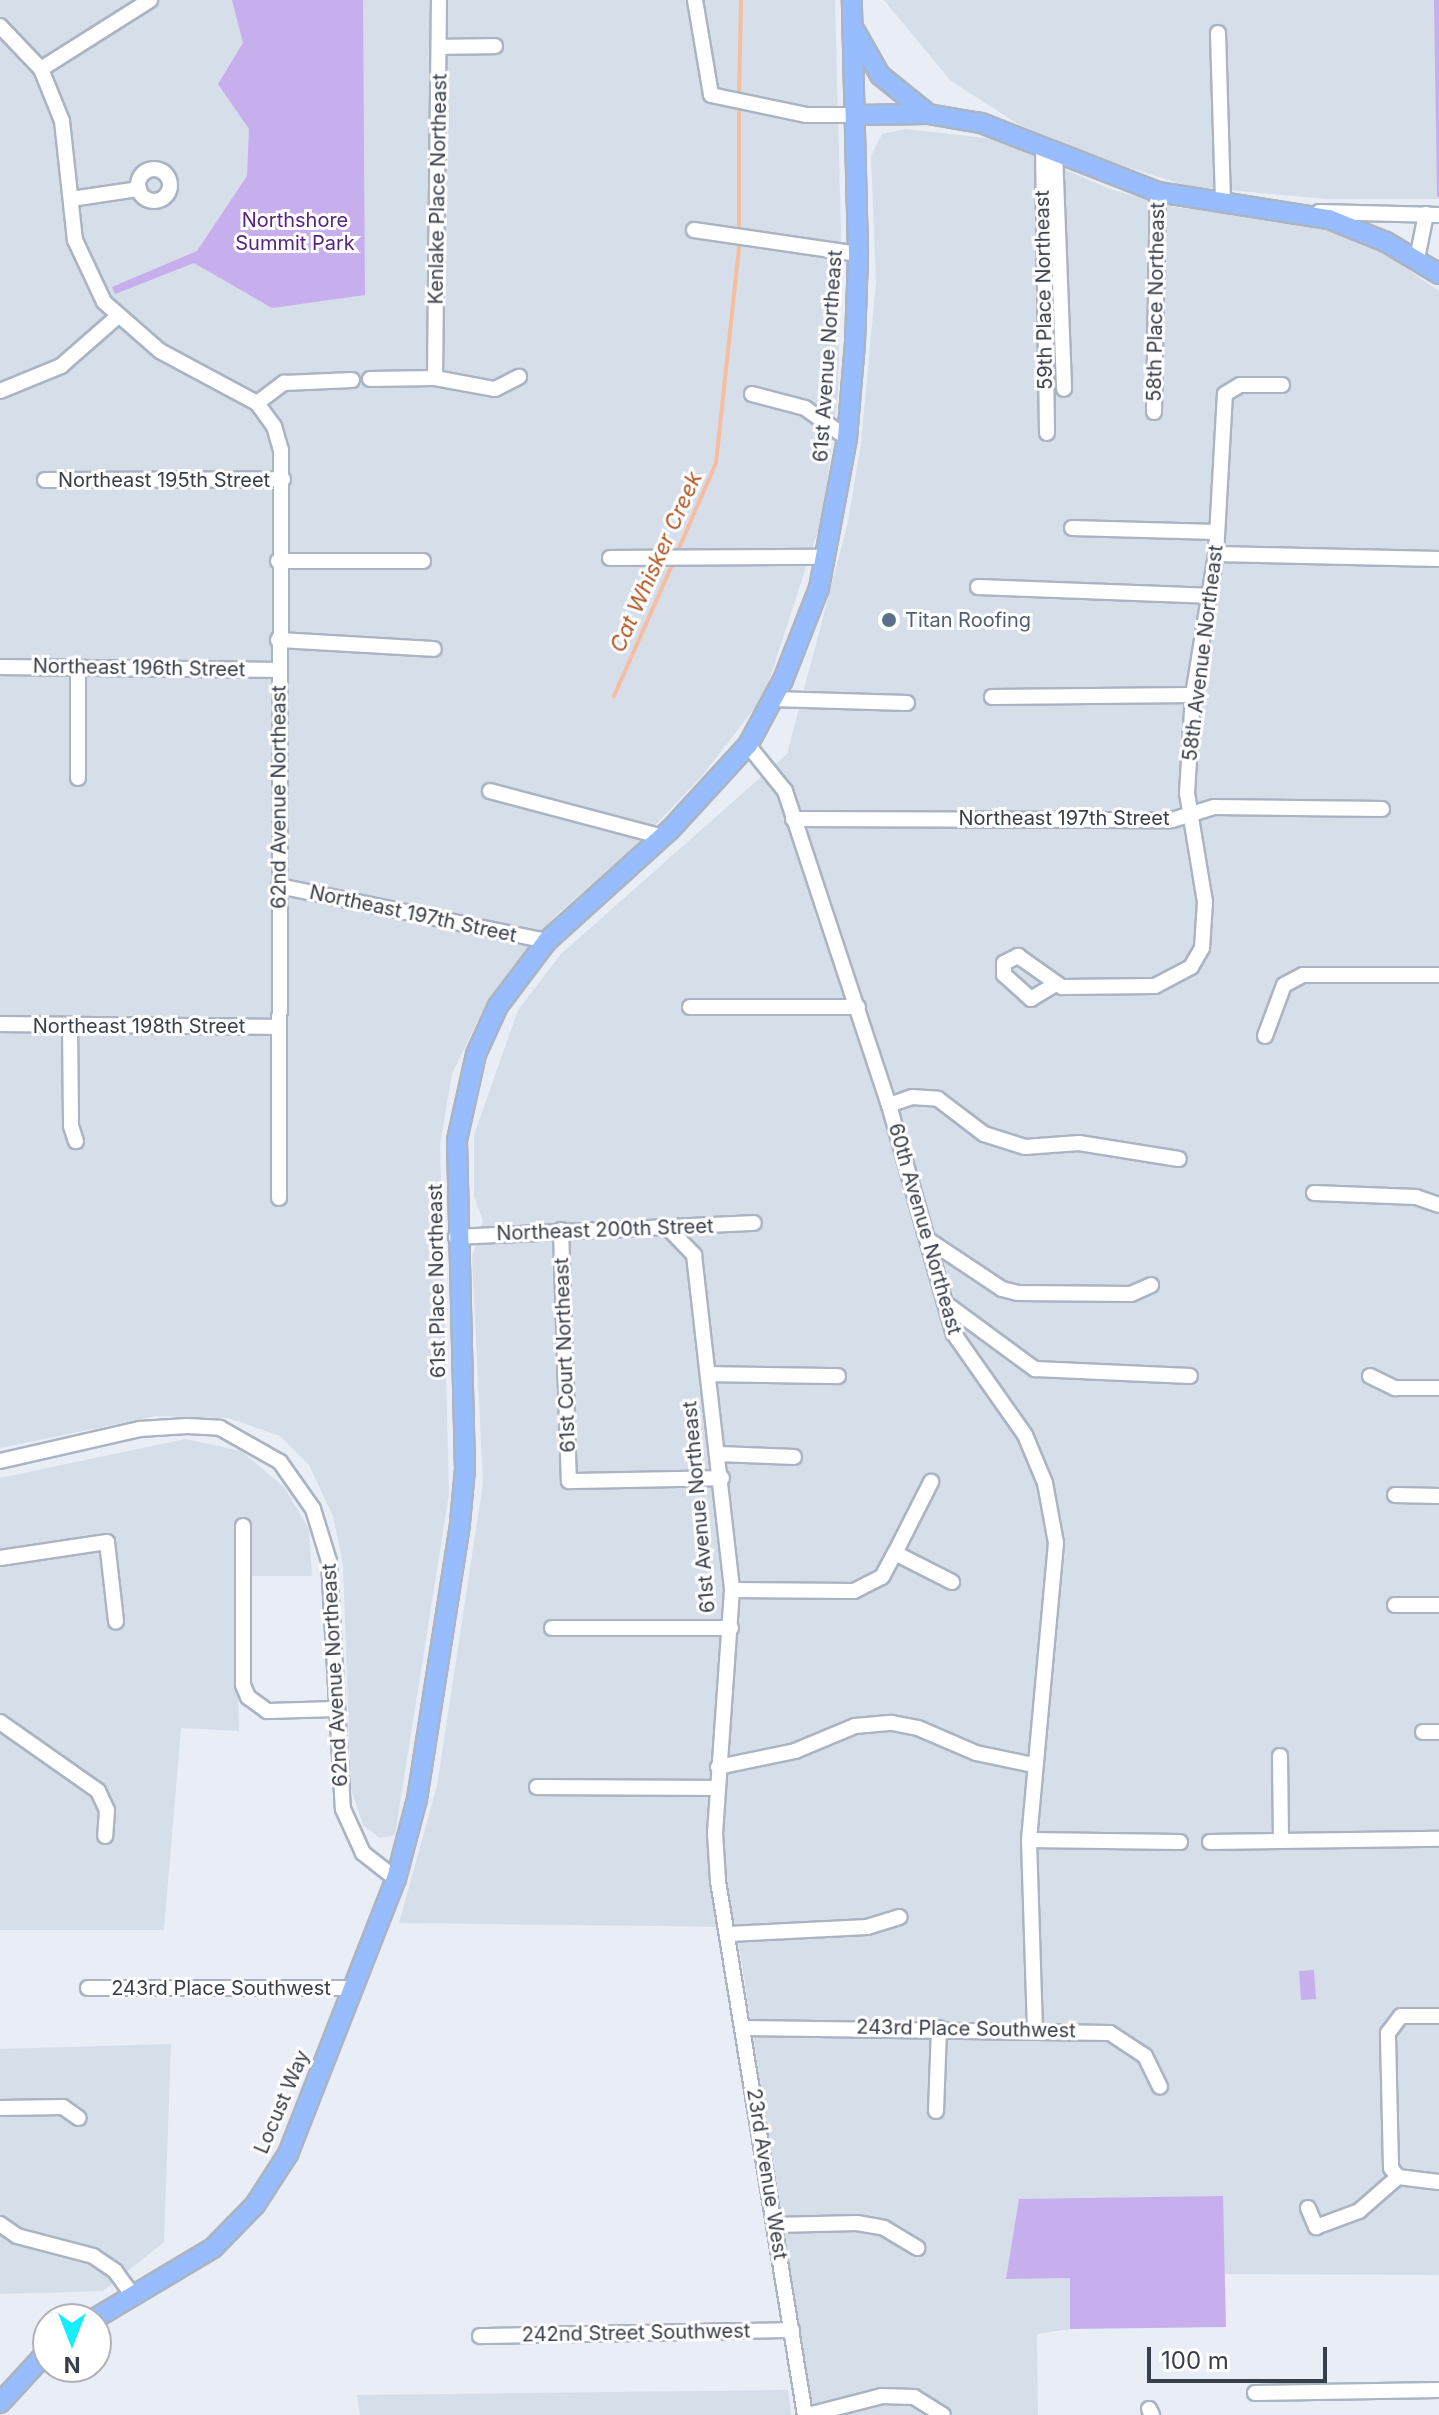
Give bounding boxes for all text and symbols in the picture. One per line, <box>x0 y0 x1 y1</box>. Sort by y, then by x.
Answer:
street label: Kenlake Place Northeast <box>424 73 452 305</box>
street label: 59th Place Northeast <box>1030 190 1058 390</box>
street label: 58th Place Northeast <box>1142 202 1170 402</box>
park label: Northshore Summit Park <box>235 209 355 256</box>
street label: 61st Avenue Northeast <box>809 249 847 463</box>
street label: Northeast 195th Street <box>58 468 270 492</box>
water label: Cat Whisker Creek <box>604 468 708 656</box>
street label: 58th Avenue Northeast <box>1178 543 1228 763</box>
place label: Titan Roofing <box>905 608 1031 632</box>
marker: Titan Roofing <box>880 611 898 629</box>
street label: Northeast 196th Street <box>33 654 245 682</box>
street label: 62nd Avenue Northeast <box>267 685 291 909</box>
street label: Northeast 197th Street <box>959 806 1169 830</box>
street label: Northeast 197th Street <box>307 880 519 948</box>
street label: Northeast 198th Street <box>33 1014 245 1038</box>
street label: 60th Avenue Northeast <box>883 1121 967 1337</box>
street label: 61st Place Northeast <box>423 1184 451 1378</box>
street label: Northeast 200th Street <box>496 1214 714 1246</box>
street label: 61st Court Northeast <box>550 1257 580 1453</box>
street label: 61st Avenue Northeast <box>678 1400 720 1614</box>
street label: 62nd Avenue Northeast <box>317 1563 353 1787</box>
street label: 243rd Place Southwest <box>111 1976 331 2000</box>
street label: 243rd Place Southwest <box>856 2015 1076 2043</box>
street label: Locust Way <box>249 2047 315 2157</box>
street label: 23rd Avenue West <box>742 2087 792 2261</box>
north arrow <box>32 2303 112 2383</box>
street label: 242nd Street Southwest <box>522 2319 750 2347</box>
scale bar <box>1151 2331 1331 2381</box>
text: 100 m <box>1161 2346 1229 2375</box>
text: N <box>64 2352 80 2378</box>

